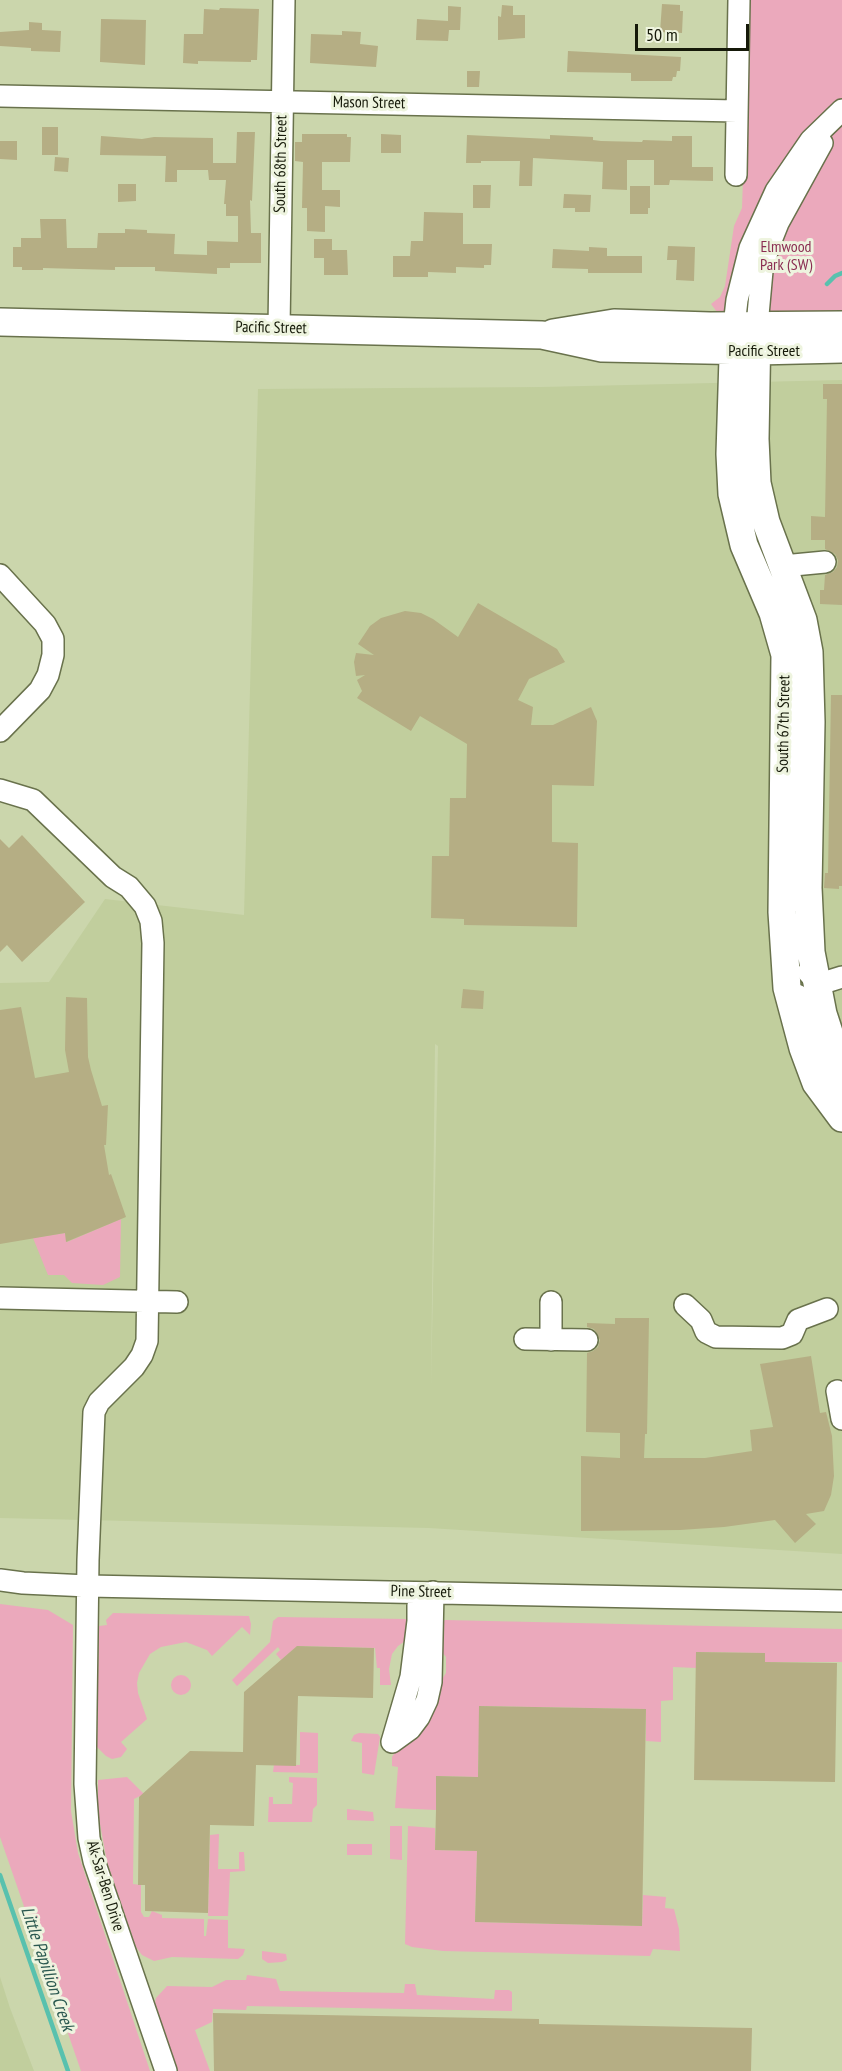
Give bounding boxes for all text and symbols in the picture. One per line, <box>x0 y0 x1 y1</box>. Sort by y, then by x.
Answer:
scale bar <box>638 12 752 50</box>
text: 50 m <box>646 23 678 46</box>
street label: Mason Street <box>333 93 405 113</box>
street label: South 68th Street <box>271 115 291 213</box>
park label: Elmwood Park (SW) <box>760 237 812 275</box>
street label: Pacific Street <box>235 318 307 338</box>
street label: Pacific Street <box>728 341 800 361</box>
street label: South 67th Street <box>774 675 794 773</box>
street label: Pine Street <box>390 1582 452 1602</box>
street label: Ak-Sar-Ben Drive <box>82 1838 128 1934</box>
water label: Little Papillion Creek <box>16 1904 78 2034</box>

